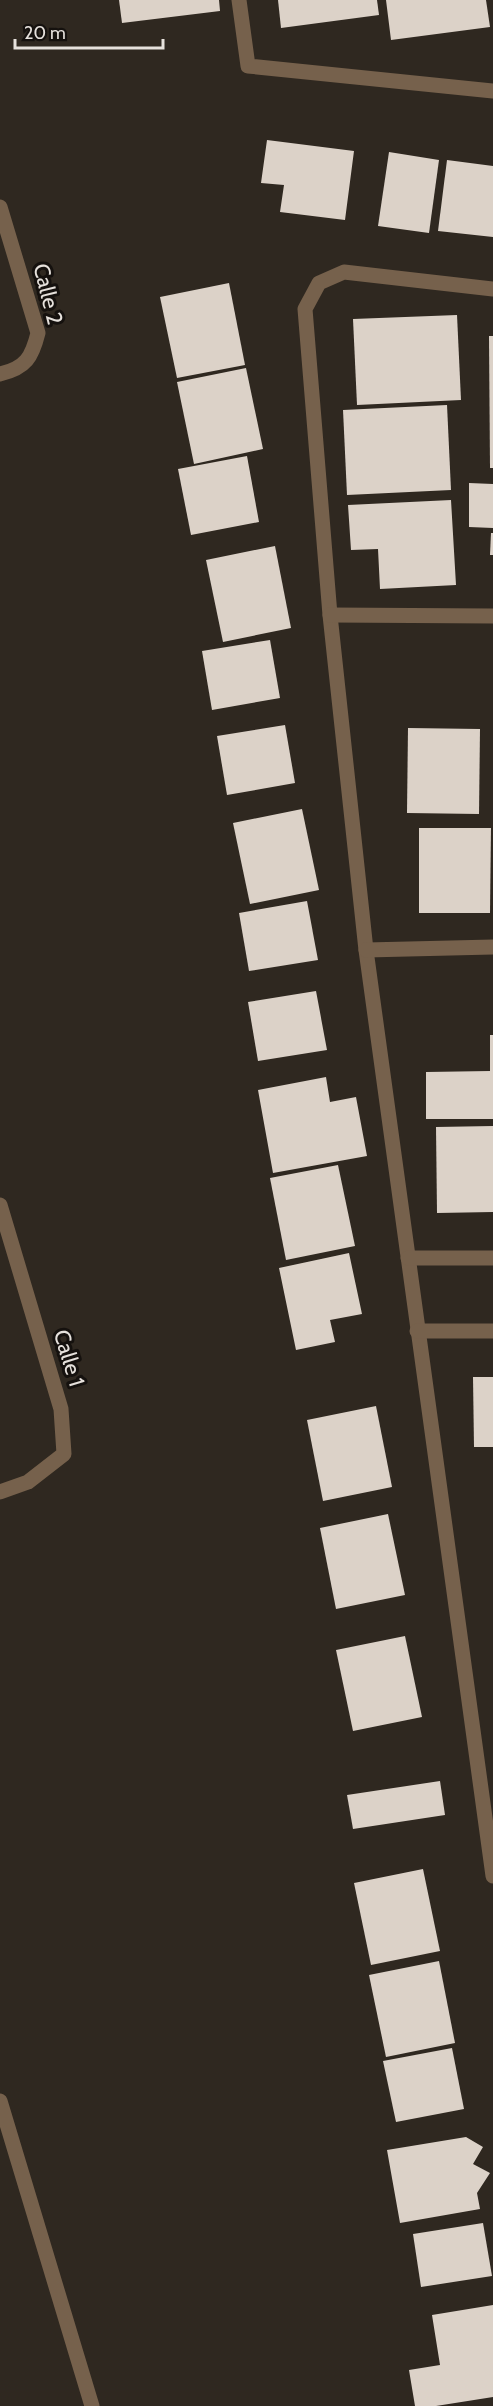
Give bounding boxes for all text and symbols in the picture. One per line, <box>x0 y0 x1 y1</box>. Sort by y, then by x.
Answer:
scale bar <box>15 12 164 50</box>
text: 20 m <box>24 22 66 44</box>
street label: Calle 2 <box>27 261 69 327</box>
street label: Calle 1 <box>48 1326 90 1390</box>

